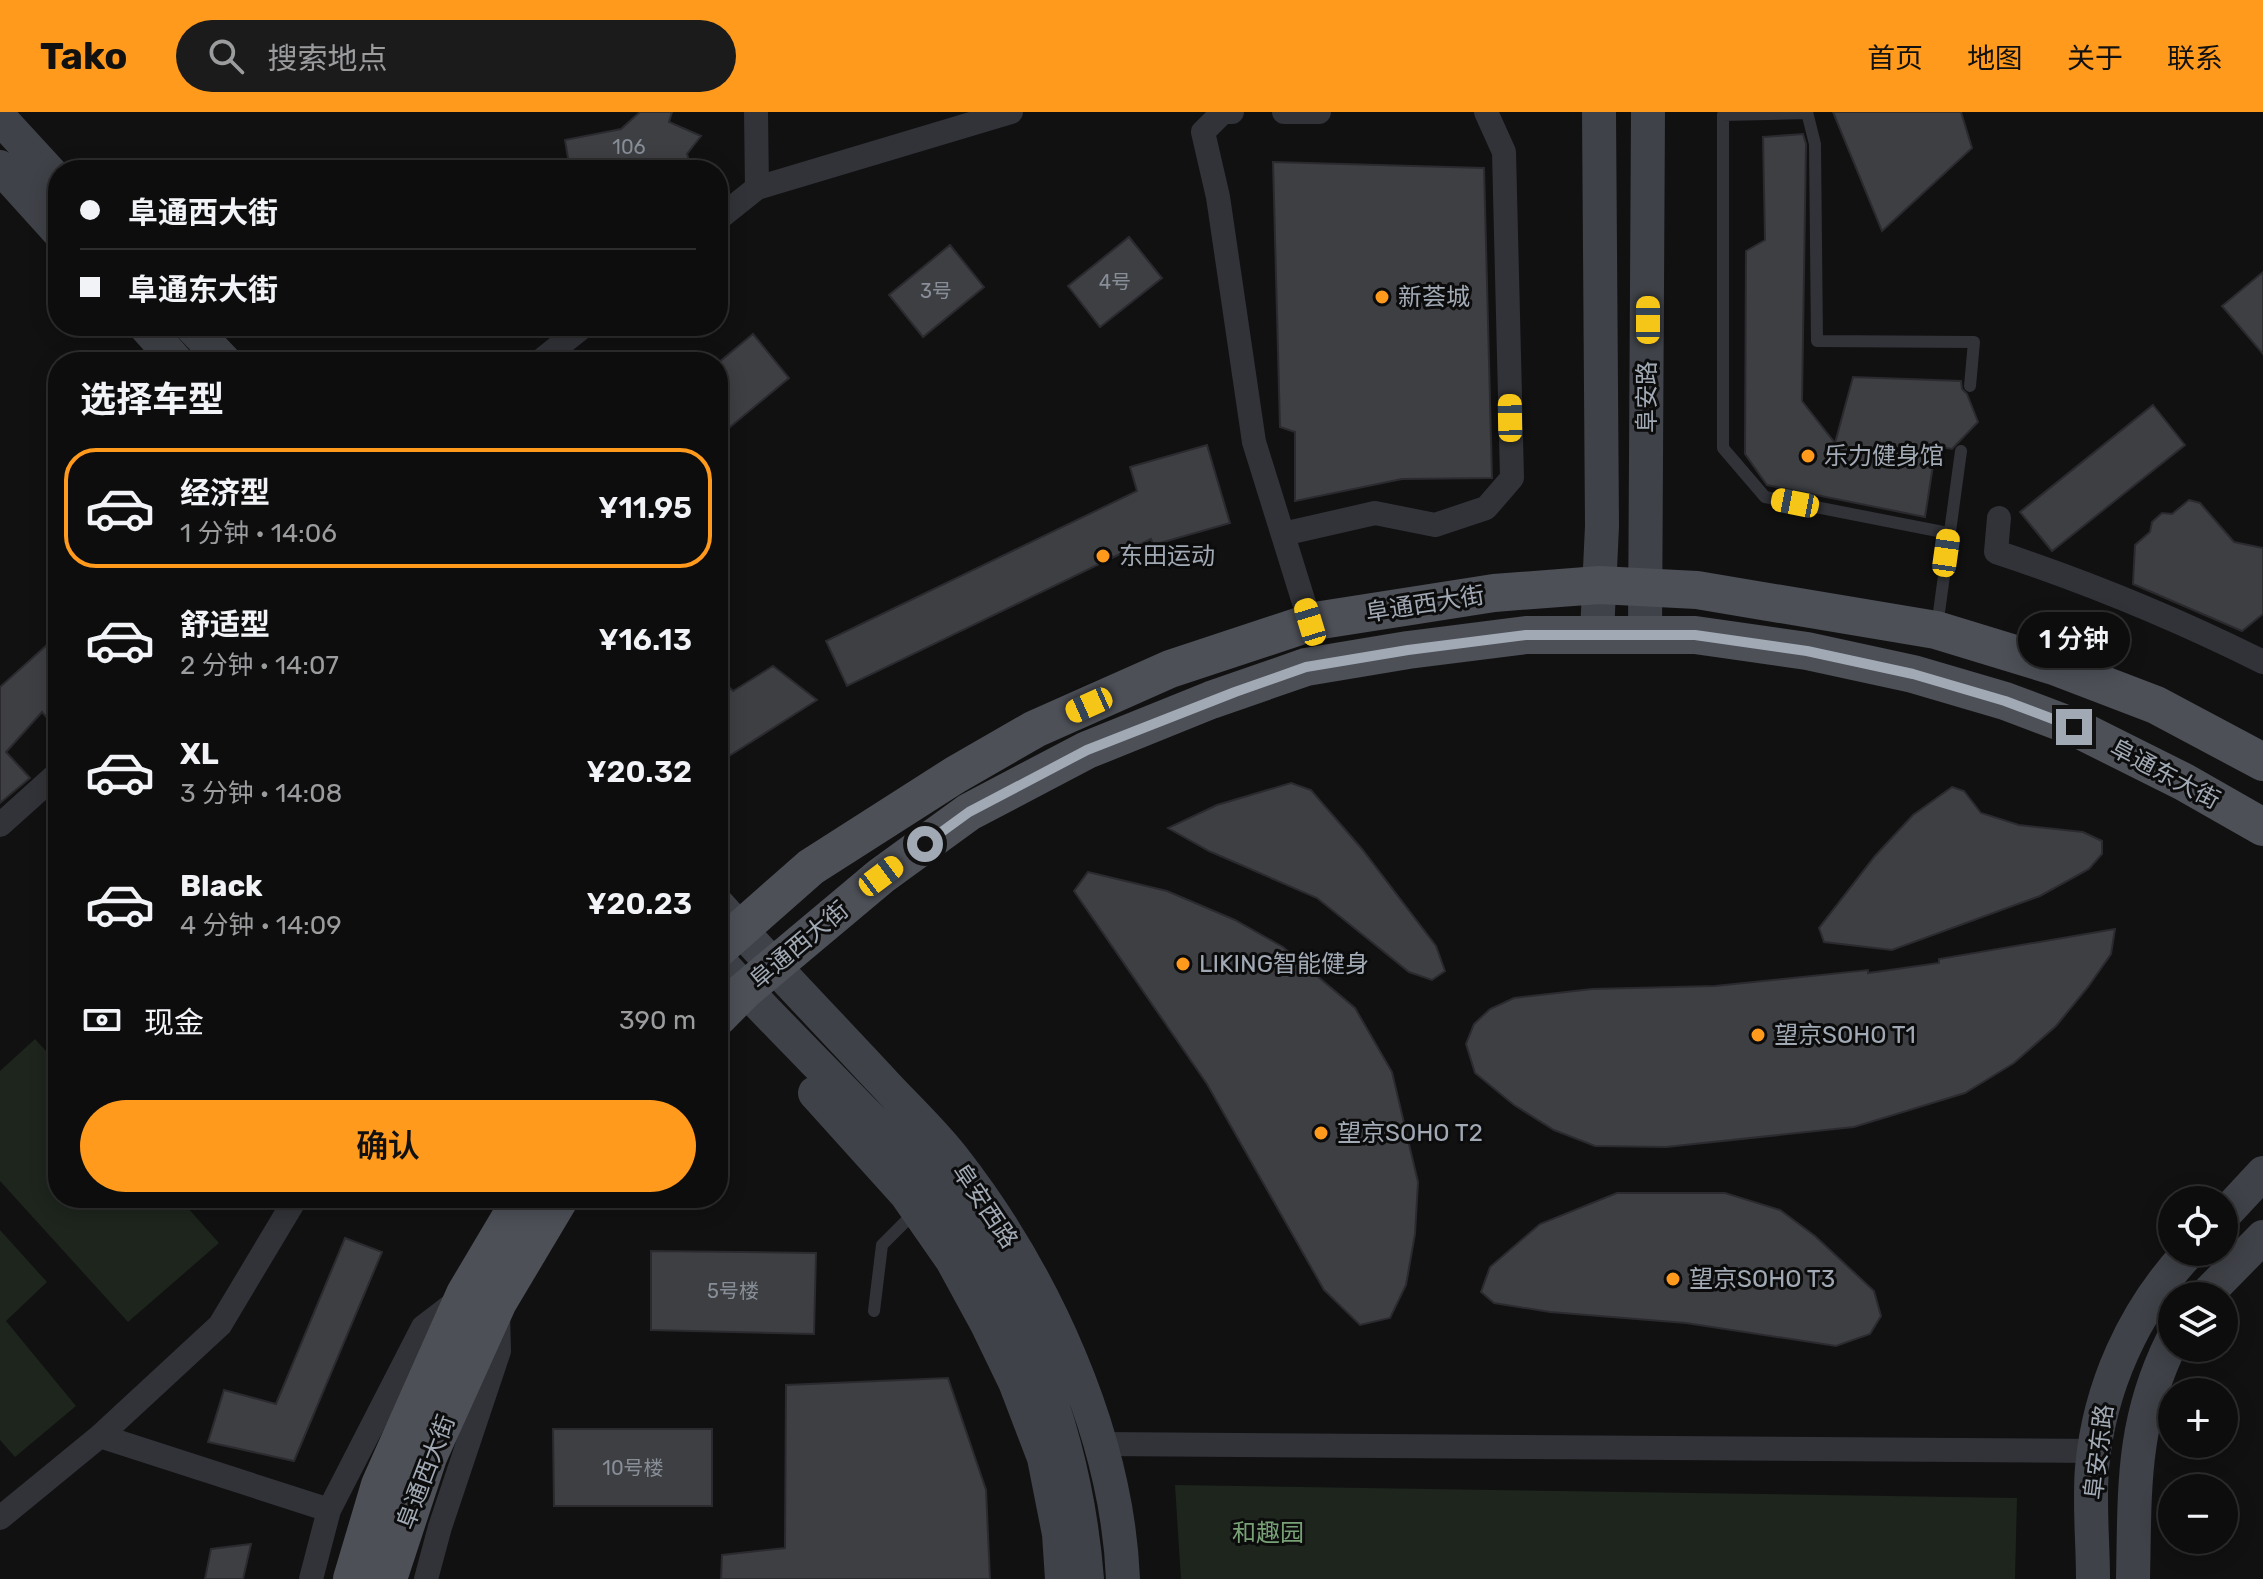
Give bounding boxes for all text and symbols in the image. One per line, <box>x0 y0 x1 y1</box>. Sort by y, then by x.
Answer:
search box <box>176 20 736 92</box>
text: Tako <box>40 33 128 79</box>
icon: search <box>204 34 248 78</box>
text: 搜索地点 <box>268 41 388 77</box>
text: 首页 <box>1867 42 1923 75</box>
text: 地图 <box>1967 42 2023 75</box>
text: 关于 <box>2067 42 2123 75</box>
text: 联系 <box>2167 42 2223 75</box>
house number: 106 <box>612 135 646 159</box>
text: 阜通西大街 <box>128 195 278 231</box>
house number: 4号 <box>1099 270 1131 294</box>
text: 阜通东大街 <box>128 272 278 308</box>
house number: 3号 <box>920 279 952 303</box>
place label: 新荟城 <box>1398 283 1470 311</box>
marker: 新荟城 <box>1373 288 1391 306</box>
car <box>1636 296 1660 344</box>
street label: 阜安路 <box>1633 361 1661 433</box>
text: 选择车型 <box>80 378 224 421</box>
car <box>1498 394 1522 442</box>
place label: 乐力健身馆 <box>1824 442 1944 470</box>
marker: 乐力健身馆 <box>1799 447 1817 465</box>
icon: car <box>84 472 156 544</box>
text: 经济型 <box>180 475 270 511</box>
car <box>1769 487 1821 519</box>
text: ¥11.95 <box>598 490 692 526</box>
text: 1 分钟 · 14:06 <box>180 518 337 549</box>
car <box>1931 528 1961 578</box>
place label: 东田运动 <box>1119 542 1215 570</box>
marker: 东田运动 <box>1094 547 1112 565</box>
street label: 阜通西大街 <box>1364 581 1486 627</box>
car <box>1292 596 1328 648</box>
icon: car <box>84 604 156 676</box>
text: 舒适型 <box>180 607 270 643</box>
callout: 1 分钟 <box>2018 611 2130 667</box>
text: ¥16.13 <box>598 622 692 658</box>
text: 1 分钟 <box>2039 624 2109 655</box>
text: 2 分钟 · 14:07 <box>180 650 339 681</box>
car <box>1062 684 1116 726</box>
route end <box>2056 709 2092 745</box>
street label: 阜通东大街 <box>2105 733 2225 815</box>
icon: car <box>84 736 156 808</box>
text: XL <box>180 736 219 772</box>
text: ¥20.32 <box>586 754 692 790</box>
text: 3 分钟 · 14:08 <box>180 778 342 809</box>
route start <box>907 826 943 862</box>
car <box>855 852 907 900</box>
icon: car <box>84 868 156 940</box>
text: Black <box>180 868 263 904</box>
text: ¥20.23 <box>586 886 692 922</box>
street label: 阜通西大街 <box>744 896 854 994</box>
text: 4 分钟 · 14:09 <box>180 910 342 941</box>
place label: LIKING智能健身 <box>1199 950 1369 978</box>
marker: LIKING智能健身 <box>1174 955 1192 973</box>
icon: cash <box>80 998 124 1042</box>
text: 现金 <box>144 1005 204 1041</box>
text: 390 m <box>619 1005 696 1036</box>
place label: 望京SOHO T1 <box>1774 1021 1916 1049</box>
marker: 望京SOHO T1 <box>1749 1026 1767 1044</box>
button: 确认 <box>80 1100 696 1192</box>
place label: 望京SOHO T2 <box>1337 1119 1483 1147</box>
marker: 望京SOHO T2 <box>1312 1124 1330 1142</box>
street label: 阜安西路 <box>947 1158 1023 1254</box>
map controls <box>2158 1186 2238 1554</box>
button: locate <box>2158 1186 2238 1266</box>
place label: 望京SOHO T3 <box>1689 1265 1835 1293</box>
marker: 望京SOHO T3 <box>1664 1270 1682 1288</box>
house number: 5号楼 <box>707 1279 759 1303</box>
button: layers <box>2158 1282 2238 1362</box>
button: + <box>2158 1378 2238 1458</box>
street label: 阜安东路 <box>2079 1403 2119 1501</box>
street label: 阜通西大街 <box>391 1411 461 1533</box>
house number: 10号楼 <box>602 1456 664 1480</box>
button: − <box>2158 1474 2238 1554</box>
park label: 和趣园 <box>1232 1519 1304 1547</box>

